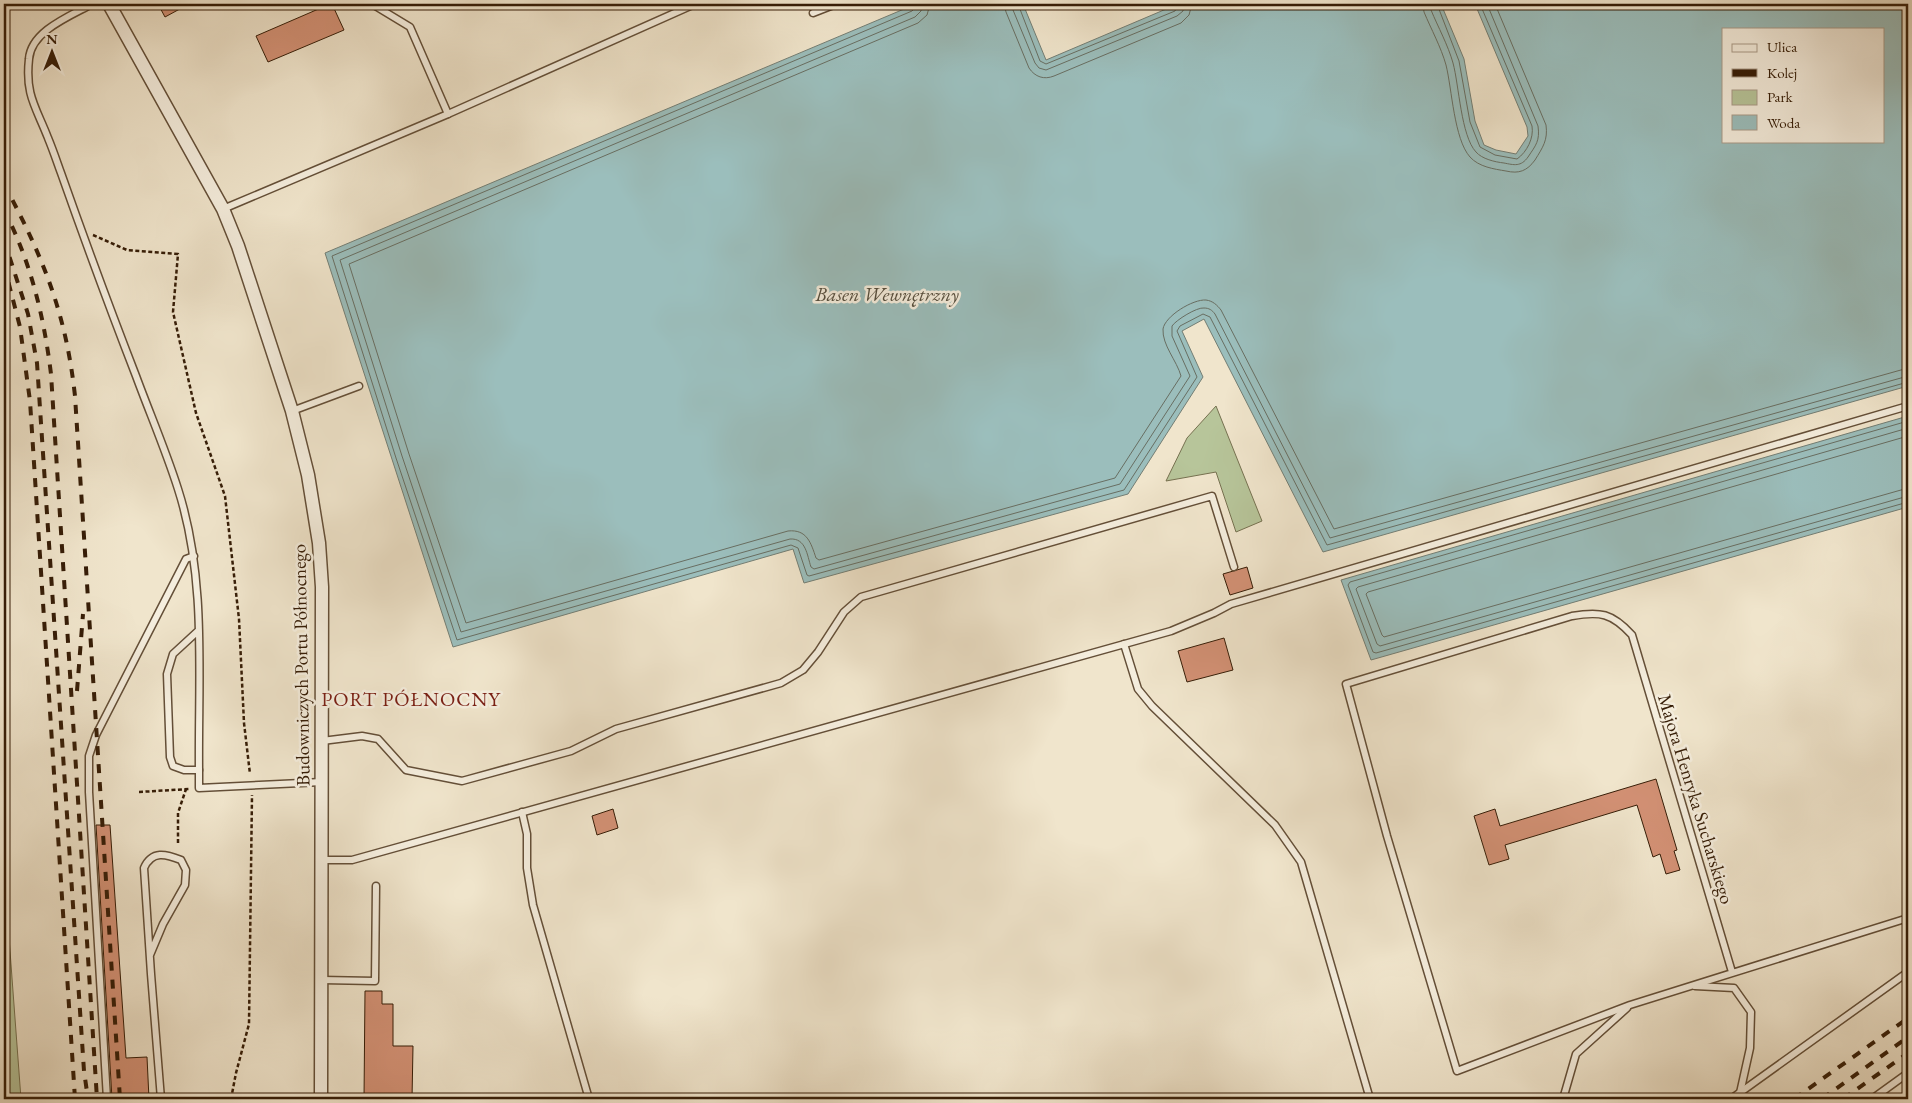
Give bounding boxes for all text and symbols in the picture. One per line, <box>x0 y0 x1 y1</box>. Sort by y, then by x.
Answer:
north arrow <box>28 28 78 78</box>
legend <box>1722 28 1884 142</box>
text: N <box>46 30 58 48</box>
text: Ulica <box>1767 37 1797 56</box>
text: Kolej <box>1767 63 1797 82</box>
text: Park <box>1767 87 1794 106</box>
text: Woda <box>1767 113 1800 132</box>
water label: Basen Wewnętrzny <box>814 281 959 307</box>
street label: Budowniczych Portu Północnego <box>286 544 316 786</box>
district label: PORT PÓŁNOCNY <box>321 686 501 712</box>
street label: Majora Henryka Sucharskiego <box>1652 691 1740 907</box>

